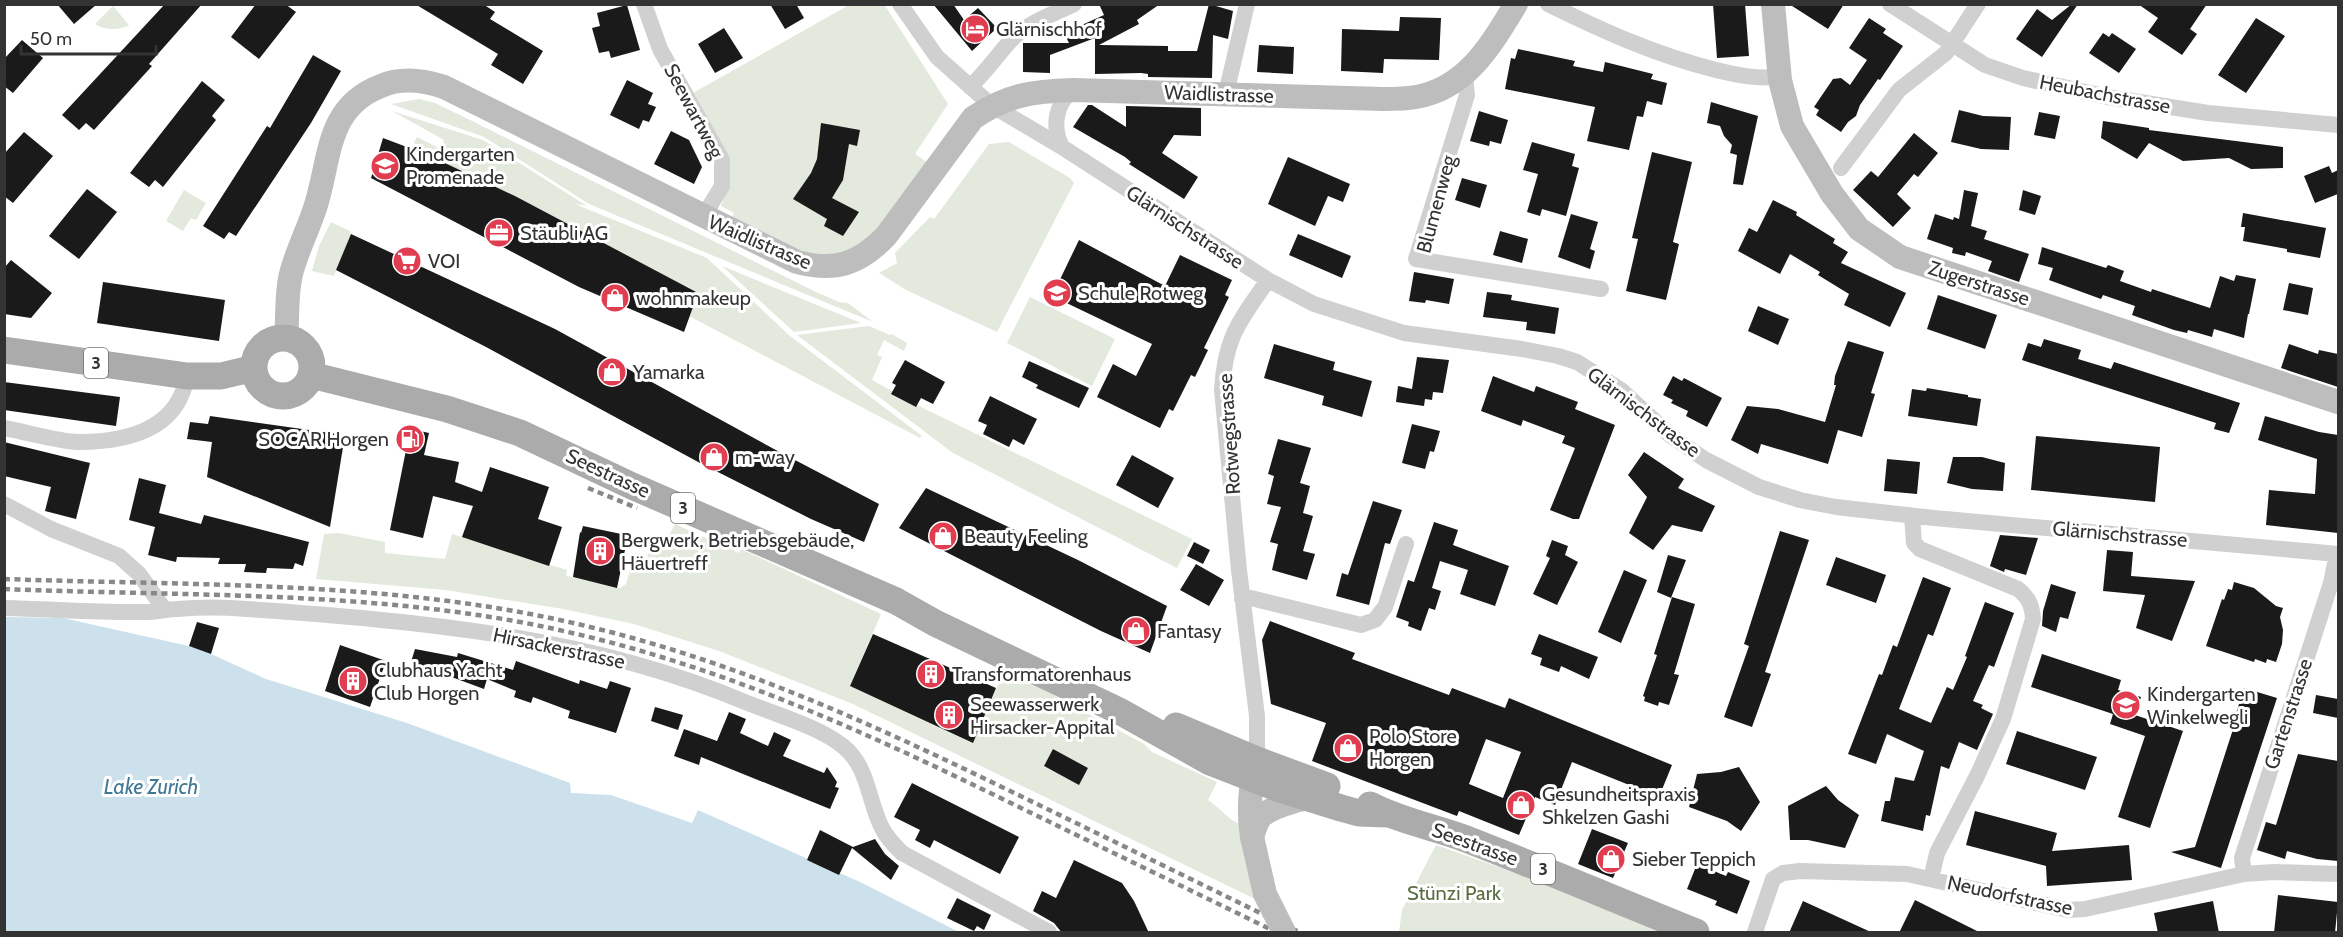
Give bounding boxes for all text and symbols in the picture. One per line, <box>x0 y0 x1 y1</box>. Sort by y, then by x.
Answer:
hotel icon: Glärnischhof <box>959 13 991 45</box>
place label: Glärnischhof <box>996 17 1102 41</box>
scale bar <box>21 18 156 56</box>
text: 50 m <box>30 28 72 50</box>
street label: Seewartweg <box>659 60 729 163</box>
street label: Heubachstrasse <box>2038 70 2172 118</box>
street label: Waidlistrasse <box>1164 80 1274 108</box>
place label: Kindergarten Promenade <box>406 142 515 189</box>
school or university icon: Kindergarten Promenade <box>369 150 401 182</box>
street label: Blumenweg <box>1411 151 1461 256</box>
street label: Glärnischstrasse <box>1122 180 1248 274</box>
street label: Waidlistrasse <box>705 210 815 274</box>
office icon: Stäubli AG <box>483 217 515 249</box>
place label: Stäubli AG <box>520 221 608 245</box>
supermarket icon: VOI <box>391 245 423 277</box>
place label: VOI <box>428 249 460 273</box>
street label: Zugerstrasse <box>1925 255 2033 311</box>
school or university icon: Schule Rotweg <box>1041 277 1073 309</box>
place label: Schule Rotweg <box>1078 281 1204 305</box>
shop icon: wohnmakeup <box>599 282 631 314</box>
place label: wohnmakeup <box>636 286 751 310</box>
road number: 3 <box>84 348 108 378</box>
shop icon: Yamarka <box>596 356 628 388</box>
place label: Yamarka <box>632 360 705 384</box>
street label: Glärnischstrasse <box>1583 362 1705 462</box>
street label: Rotwegstrasse <box>1213 373 1245 495</box>
fuel station icon: SOCAR Horgen <box>394 423 426 455</box>
place label: SOCAR Horgen <box>258 427 389 451</box>
shop icon: m-way <box>698 441 730 473</box>
street label: Seestrasse <box>562 443 654 503</box>
place label: m-way <box>735 445 795 469</box>
road number: 3 <box>671 493 695 523</box>
street label: Glärnischstrasse <box>2052 516 2188 552</box>
shop icon: Beauty Feeling <box>927 520 959 552</box>
place label: Beauty Feeling <box>964 524 1089 548</box>
place label: Bergwerk, Betriebsgebäude, Häuertreff <box>621 528 854 575</box>
building icon: Bergwerk, Betriebsgebäude, Häuertreff <box>584 535 616 567</box>
shop icon: Fantasy <box>1120 615 1152 647</box>
place label: Fantasy <box>1157 619 1222 643</box>
street label: Hirsackerstrasse <box>491 622 627 674</box>
street label: Gartenstrasse <box>2259 656 2317 772</box>
place label: Clubhaus Yacht Club Horgen <box>374 658 503 705</box>
building icon: Transformatorenhaus <box>915 658 947 690</box>
place label: Transformatorenhaus <box>952 662 1131 686</box>
building icon: Clubhaus Yacht Club Horgen <box>337 665 369 697</box>
place label: Kindergarten Winkelwegli <box>2147 682 2256 729</box>
school or university icon: Kindergarten Winkelwegli <box>2110 689 2142 721</box>
place label: Seewasserwerk Hirsacker-Appital <box>970 692 1115 739</box>
building icon: Seewasserwerk Hirsacker-Appital <box>933 699 965 731</box>
place label: Polo Store Horgen <box>1369 724 1457 771</box>
shop icon: Polo Store Horgen <box>1332 732 1364 764</box>
water label: Lake Zurich <box>104 774 198 799</box>
place label: Gesundheitspraxis Shkelzen Gashi <box>1542 782 1696 829</box>
shop icon: Gesundheitspraxis Shkelzen Gashi <box>1505 789 1537 821</box>
street label: Seestrasse <box>1429 817 1521 871</box>
shop icon: Sieber Teppich <box>1595 843 1627 875</box>
place label: Sieber Teppich <box>1632 847 1756 871</box>
road number: 3 <box>1531 854 1555 884</box>
street label: Neudorfstrasse <box>1945 870 2075 920</box>
park label: Stünzi Park <box>1407 881 1501 905</box>

